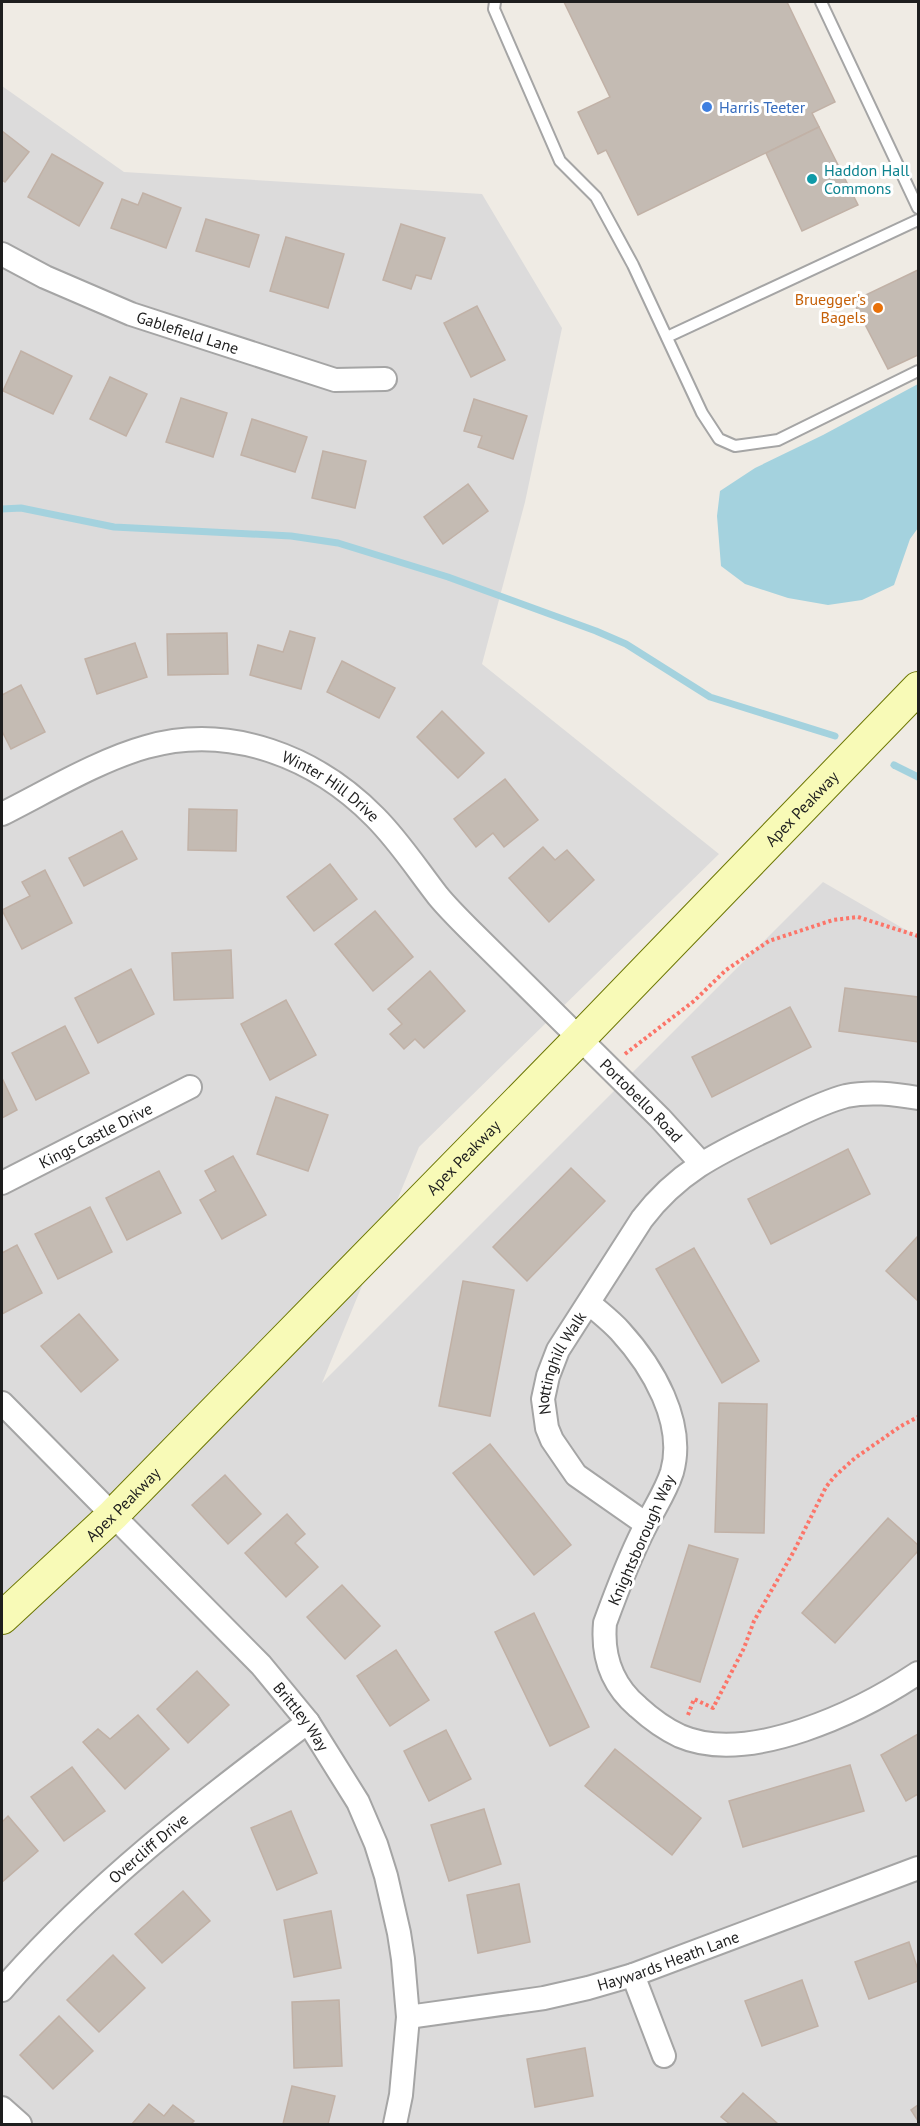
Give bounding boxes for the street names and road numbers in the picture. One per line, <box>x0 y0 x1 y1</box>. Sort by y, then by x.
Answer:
street label: Gablefield Lane <box>134 306 241 358</box>
street label: Winter Hill Drive <box>279 746 384 826</box>
street label: Apex Peakway <box>761 766 843 850</box>
street label: Portobello Road <box>596 1054 687 1146</box>
street label: Kings Castle Drive <box>36 1098 155 1172</box>
street label: Apex Peakway <box>422 1115 505 1199</box>
street label: Nottinghill Walk <box>533 1307 590 1416</box>
street label: Apex Peakway <box>81 1463 165 1545</box>
street label: Knightsborough Way <box>603 1471 679 1608</box>
street label: Brittley Way <box>269 1678 334 1755</box>
street label: Overcliff Drive <box>104 1809 192 1888</box>
street label: Haywards Heath Lane <box>595 1926 742 1995</box>

